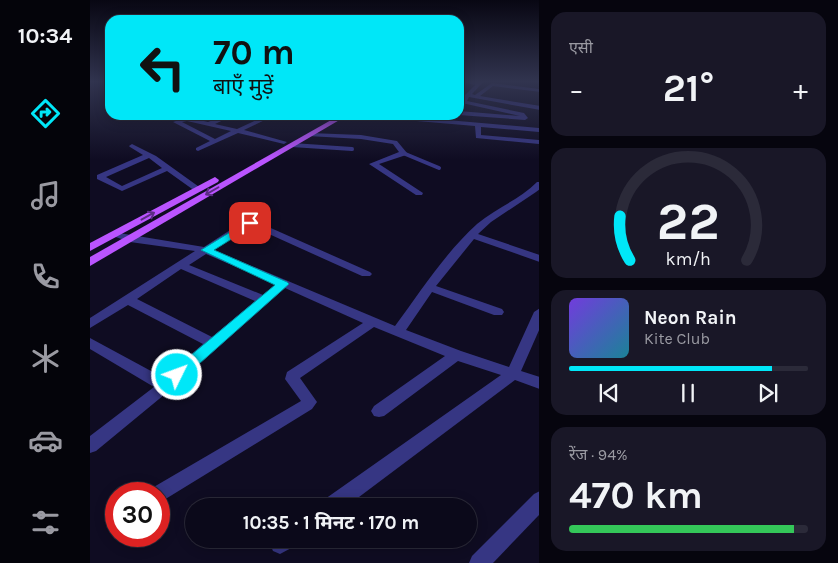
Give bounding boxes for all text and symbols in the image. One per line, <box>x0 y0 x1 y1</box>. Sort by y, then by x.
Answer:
text: 10:34 <box>18 23 72 49</box>
text: 70 m <box>213 32 295 73</box>
icon: left <box>130 35 195 100</box>
text: एसी <box>569 38 593 57</box>
text: 21° <box>663 66 714 111</box>
text: − <box>569 73 584 106</box>
text: + <box>793 73 808 106</box>
text: बाएँ मुड़ें <box>213 74 274 100</box>
icon: directions <box>28 96 63 131</box>
icon: music <box>28 178 63 213</box>
one-way arrow <box>205 187 219 197</box>
text: 22 <box>657 191 720 252</box>
pin <box>229 202 271 244</box>
icon: arrive <box>236 209 264 237</box>
one-way arrow <box>140 211 155 221</box>
text: km/h <box>666 249 711 270</box>
icon: phone <box>28 259 63 294</box>
text: Neon Rain <box>644 307 737 329</box>
text: Kite Club <box>644 329 710 348</box>
icon: climate <box>28 341 63 376</box>
position arrow <box>150 348 202 400</box>
icon: previous <box>595 379 623 407</box>
icon: pause <box>674 379 702 407</box>
icon: next <box>754 379 782 407</box>
icon: car <box>28 423 63 458</box>
text: रेंज · 94% <box>569 445 628 464</box>
text: 470 km <box>569 473 703 518</box>
speed limit sign: 30 <box>105 482 170 547</box>
icon: filters <box>28 505 63 540</box>
text: 10:35 · 1 मिनट · 170 m <box>243 512 419 534</box>

